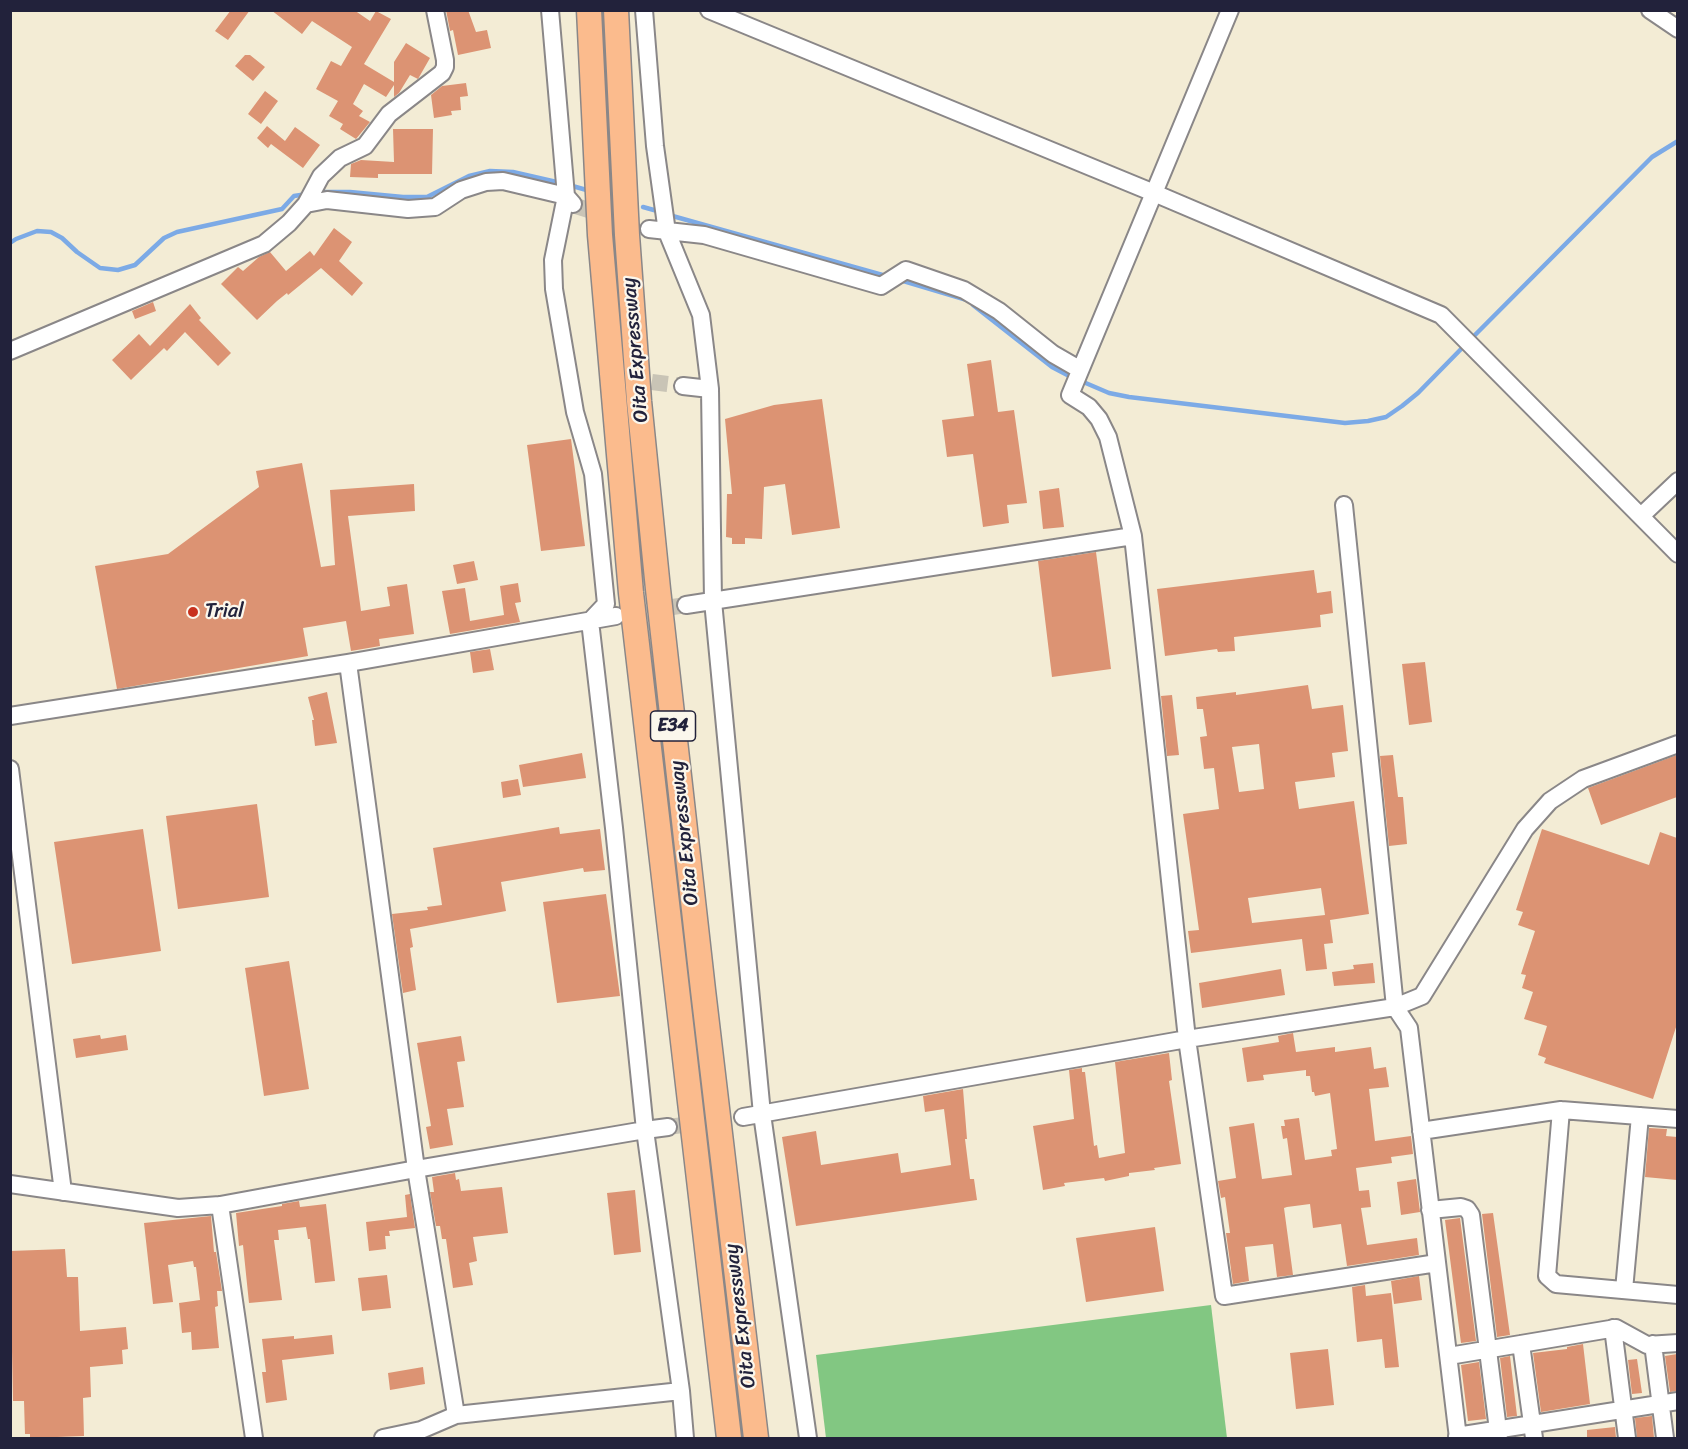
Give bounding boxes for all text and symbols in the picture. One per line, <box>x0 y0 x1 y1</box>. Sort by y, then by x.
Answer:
street label: Oita Expressway <box>618 277 654 423</box>
place label: Trial <box>205 600 244 624</box>
marker: Trial <box>186 605 200 619</box>
road number: E34 <box>650 711 696 741</box>
street label: Oita Expressway <box>665 759 705 907</box>
street label: Oita Expressway <box>720 1242 762 1390</box>

